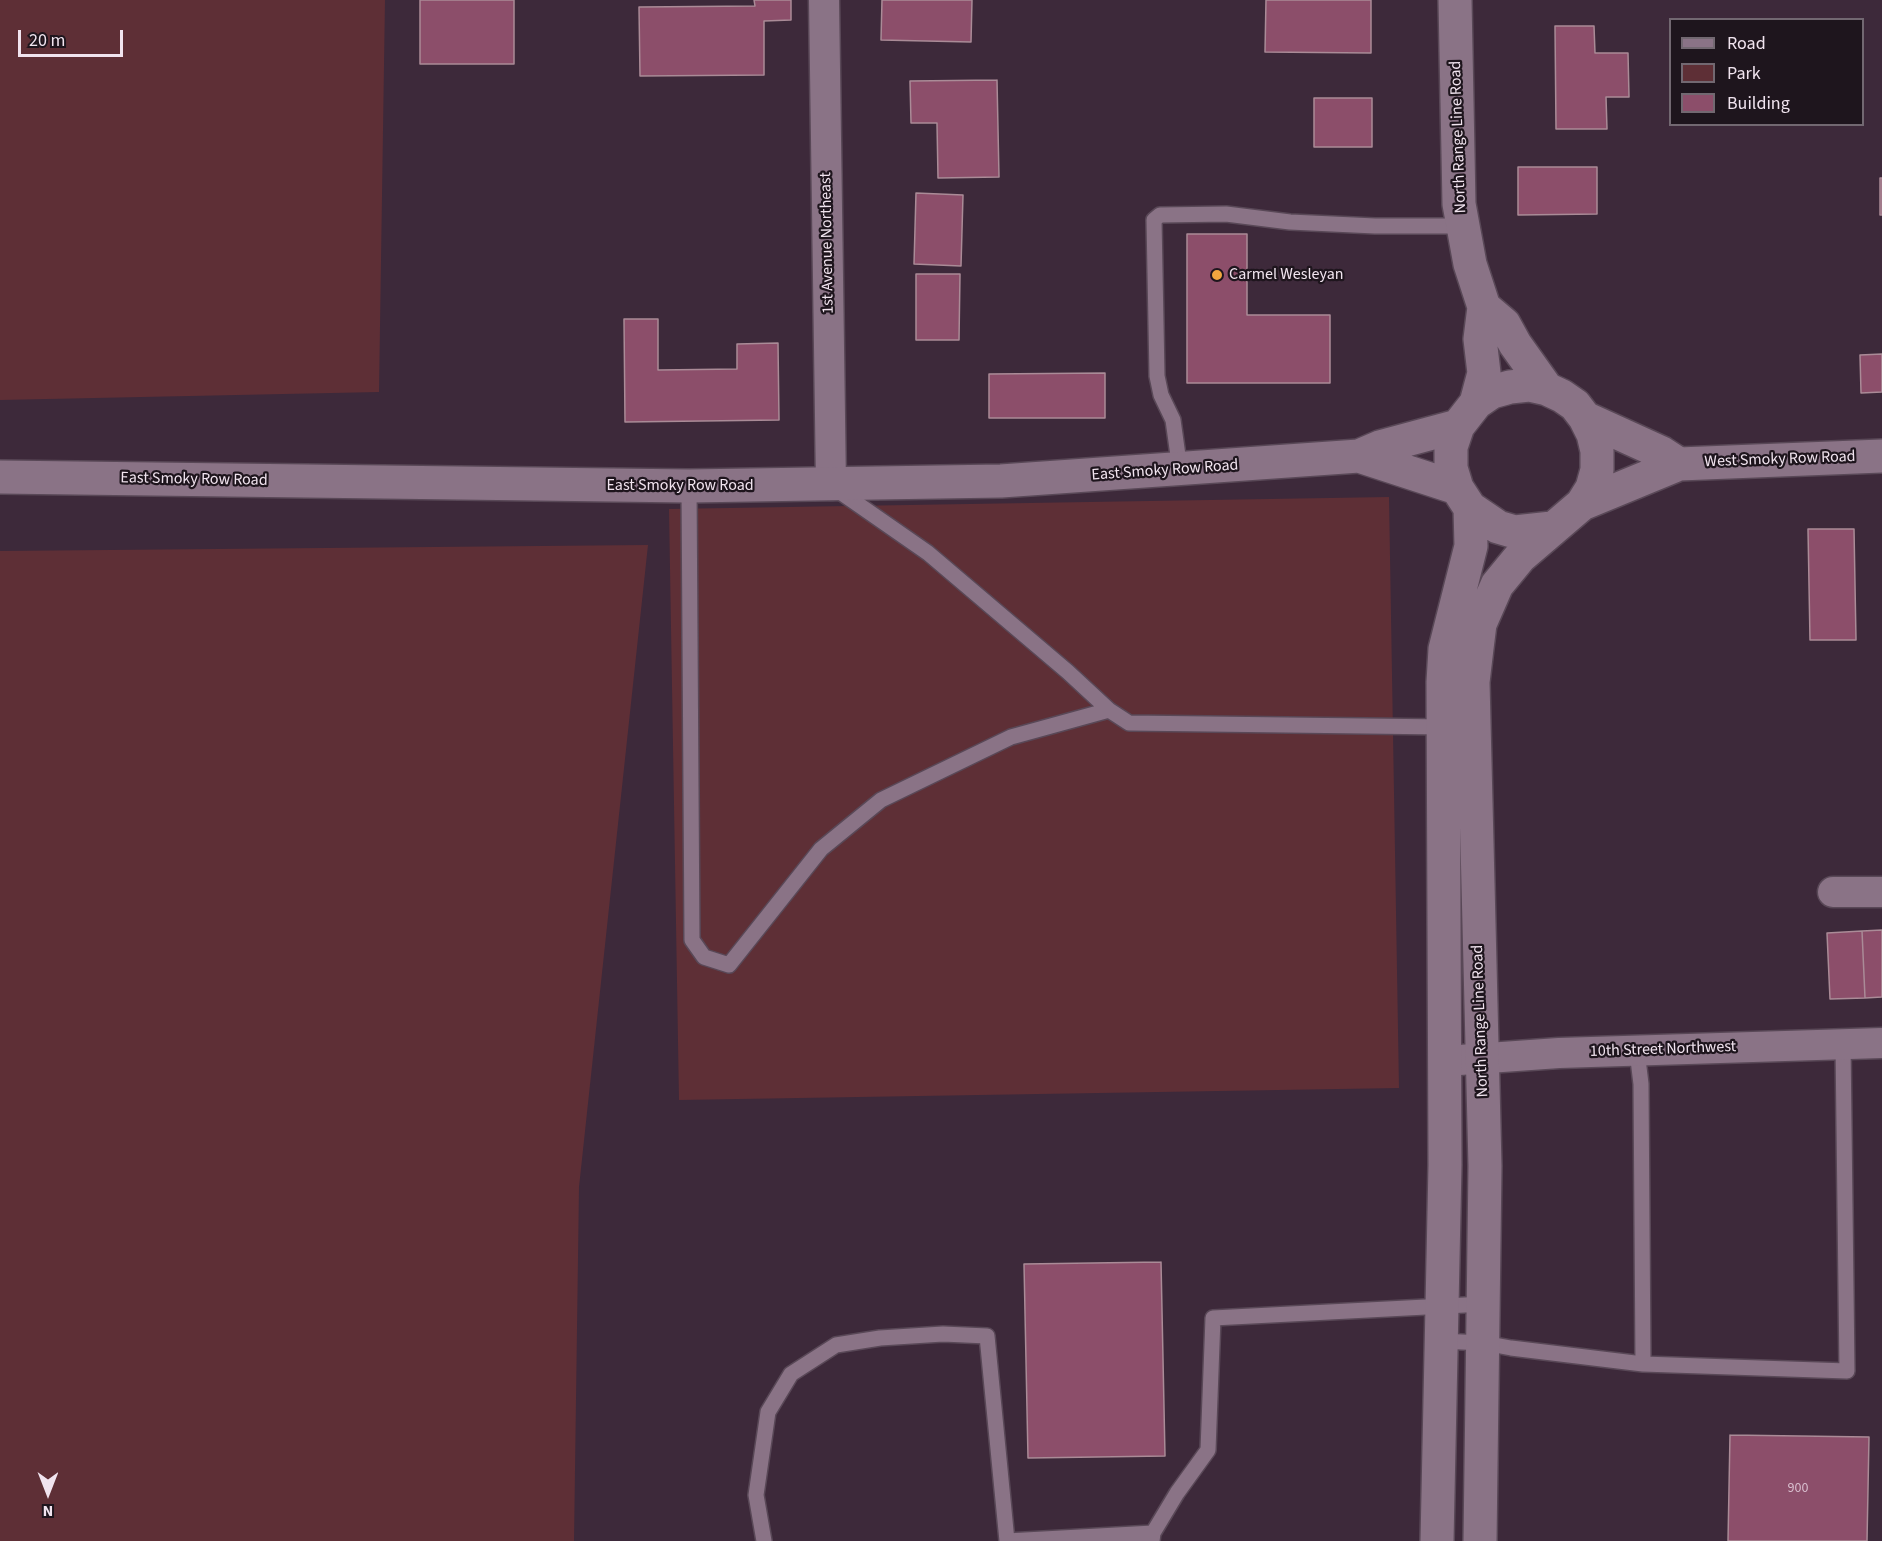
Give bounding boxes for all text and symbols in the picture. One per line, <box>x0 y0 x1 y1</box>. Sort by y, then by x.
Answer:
scale bar <box>21 18 126 56</box>
legend <box>1669 18 1864 126</box>
text: 20 m <box>29 28 65 53</box>
text: Road <box>1727 31 1766 56</box>
street label: North Range Line Road <box>1447 60 1471 214</box>
text: Park <box>1727 61 1761 86</box>
text: Building <box>1727 91 1790 116</box>
street label: 1st Avenue Northeast <box>817 172 839 314</box>
place label: Carmel Wesleyan <box>1229 265 1344 285</box>
marker: Carmel Wesleyan <box>1210 268 1224 282</box>
street label: West Smoky Row Road <box>1704 448 1856 472</box>
street label: East Smoky Row Road <box>1091 456 1239 486</box>
street label: East Smoky Row Road <box>120 469 268 491</box>
street label: East Smoky Row Road <box>606 476 754 496</box>
street label: North Range Line Road <box>1469 944 1493 1098</box>
street label: 10th Street Northwest <box>1590 1038 1736 1062</box>
north arrow <box>18 1463 78 1523</box>
house number: 900 <box>1788 1481 1808 1497</box>
text: N <box>43 1500 53 1522</box>

